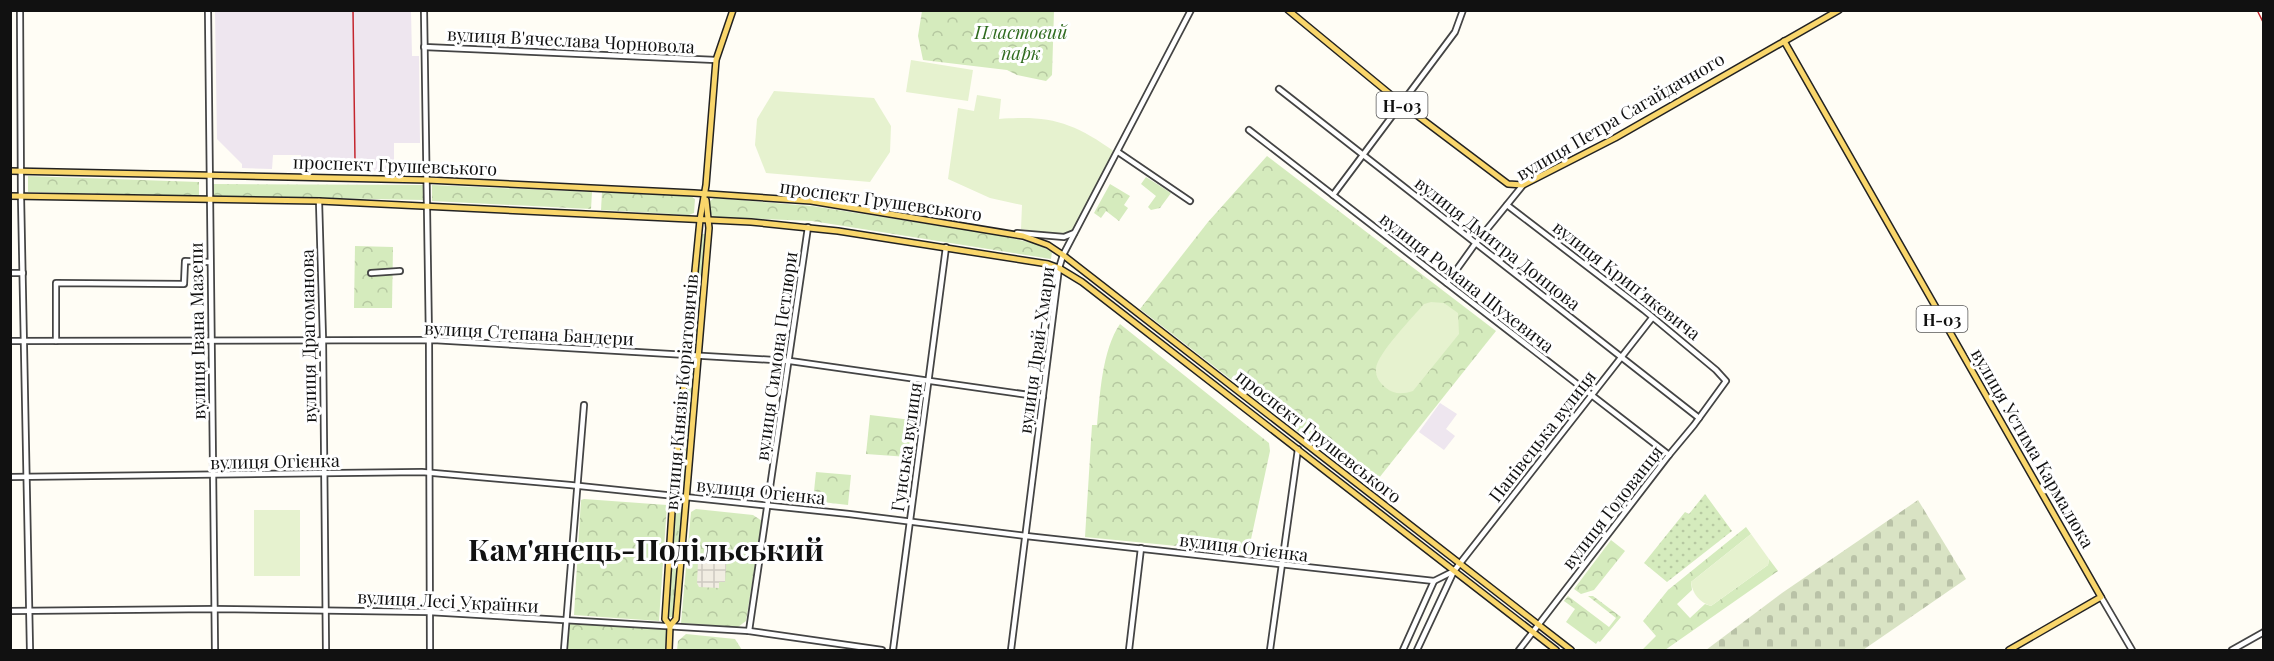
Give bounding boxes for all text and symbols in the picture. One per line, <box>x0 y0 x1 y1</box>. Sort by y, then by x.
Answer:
park label: Пластовий парк <box>974 20 1068 65</box>
street label: вулиця В'ячеслава Чорновола <box>447 22 696 58</box>
street label: вулиця Петра Сагайдачного <box>1511 46 1729 186</box>
road number: Н-03 <box>1376 92 1428 118</box>
street label: проспект Грушевського <box>293 149 498 181</box>
street label: вулиця Дмитра Донцова <box>1410 171 1586 315</box>
street label: проспект Грушевського <box>778 174 984 226</box>
street label: вулиця Романа Шухевича <box>1375 206 1559 358</box>
street label: вулиця Крипʼякевича <box>1548 215 1706 345</box>
street label: вулиця Івана Мазепи <box>183 242 211 420</box>
street label: вулиця Драгоманова <box>294 249 322 423</box>
street label: вулиця Симона Петлюри <box>749 250 803 462</box>
street label: вулиця Драй-Хмари <box>1012 265 1060 435</box>
street label: вулиця Князів Коріатовичів <box>659 273 703 511</box>
road number: Н-03 <box>1916 306 1968 332</box>
street label: вулиця Степана Бандери <box>423 316 635 350</box>
street label: вулиця Устима Кармалюка <box>1966 344 2100 552</box>
street label: проспект Грушевського <box>1231 364 1407 508</box>
street label: Панівецька вулиця <box>1483 365 1601 507</box>
street label: Гунська вулиця <box>885 380 927 513</box>
street label: вулиця Годованця <box>1556 440 1668 574</box>
street label: вулиця Огієнка <box>210 448 340 474</box>
street label: вулиця Огієнка <box>695 472 827 510</box>
street label: вулиця Огієнка <box>1178 527 1310 567</box>
district label: Кам'янець-Подільський <box>468 529 824 569</box>
street label: вулиця Лесі Українки <box>357 584 539 618</box>

